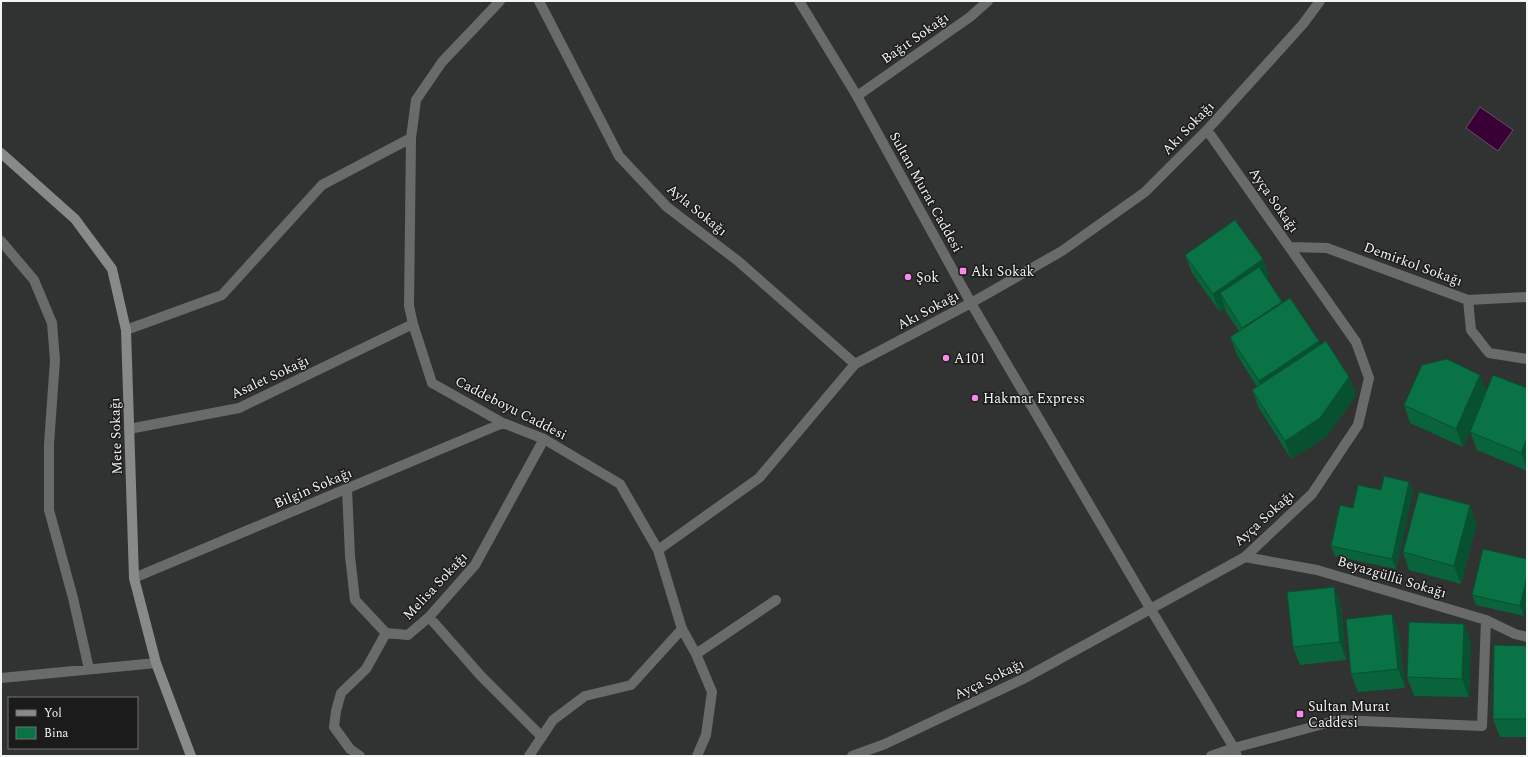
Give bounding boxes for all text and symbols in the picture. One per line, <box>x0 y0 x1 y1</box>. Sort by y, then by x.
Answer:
street label: Bağıt Sokağı <box>877 7 953 69</box>
street label: Akı Sokağı <box>1157 96 1219 160</box>
street label: Sultan Murat Caddesi <box>884 128 968 256</box>
street label: Ayça Sokağı <box>1244 163 1304 237</box>
street label: Ayla Sokağı <box>662 179 732 241</box>
street label: Demirkol Sokağı <box>1361 236 1465 292</box>
place label: Akı Sokak <box>971 261 1034 282</box>
marker: Akı Sokak <box>958 266 968 276</box>
place label: Şok <box>916 267 939 288</box>
marker: Şok <box>903 272 913 282</box>
street label: Akı Sokağı <box>893 285 963 335</box>
place label: A101 <box>954 348 986 369</box>
street label: Asalet Sokağı <box>227 350 313 404</box>
marker: A101 <box>941 353 951 363</box>
street label: Caddeboyu Caddesi <box>451 371 571 445</box>
place label: Hakmar Express <box>983 388 1085 409</box>
marker: Hakmar Express <box>970 393 980 403</box>
street label: Mete Sokağı <box>104 397 128 475</box>
street label: Bilgin Sokağı <box>271 462 355 514</box>
street label: Ayça Sokağı <box>1229 485 1299 551</box>
street label: Melisa Sokağı <box>398 547 472 625</box>
street label: Beyazgüllü Sokağı <box>1335 550 1449 604</box>
street label: Ayça Sokağı <box>951 653 1027 705</box>
place label: Sultan Murat Caddesi <box>1308 696 1390 733</box>
legend <box>8 697 138 749</box>
text: Yol <box>44 704 62 723</box>
marker: Sultan Murat Caddesi <box>1295 709 1305 719</box>
text: Bina <box>44 724 69 743</box>

